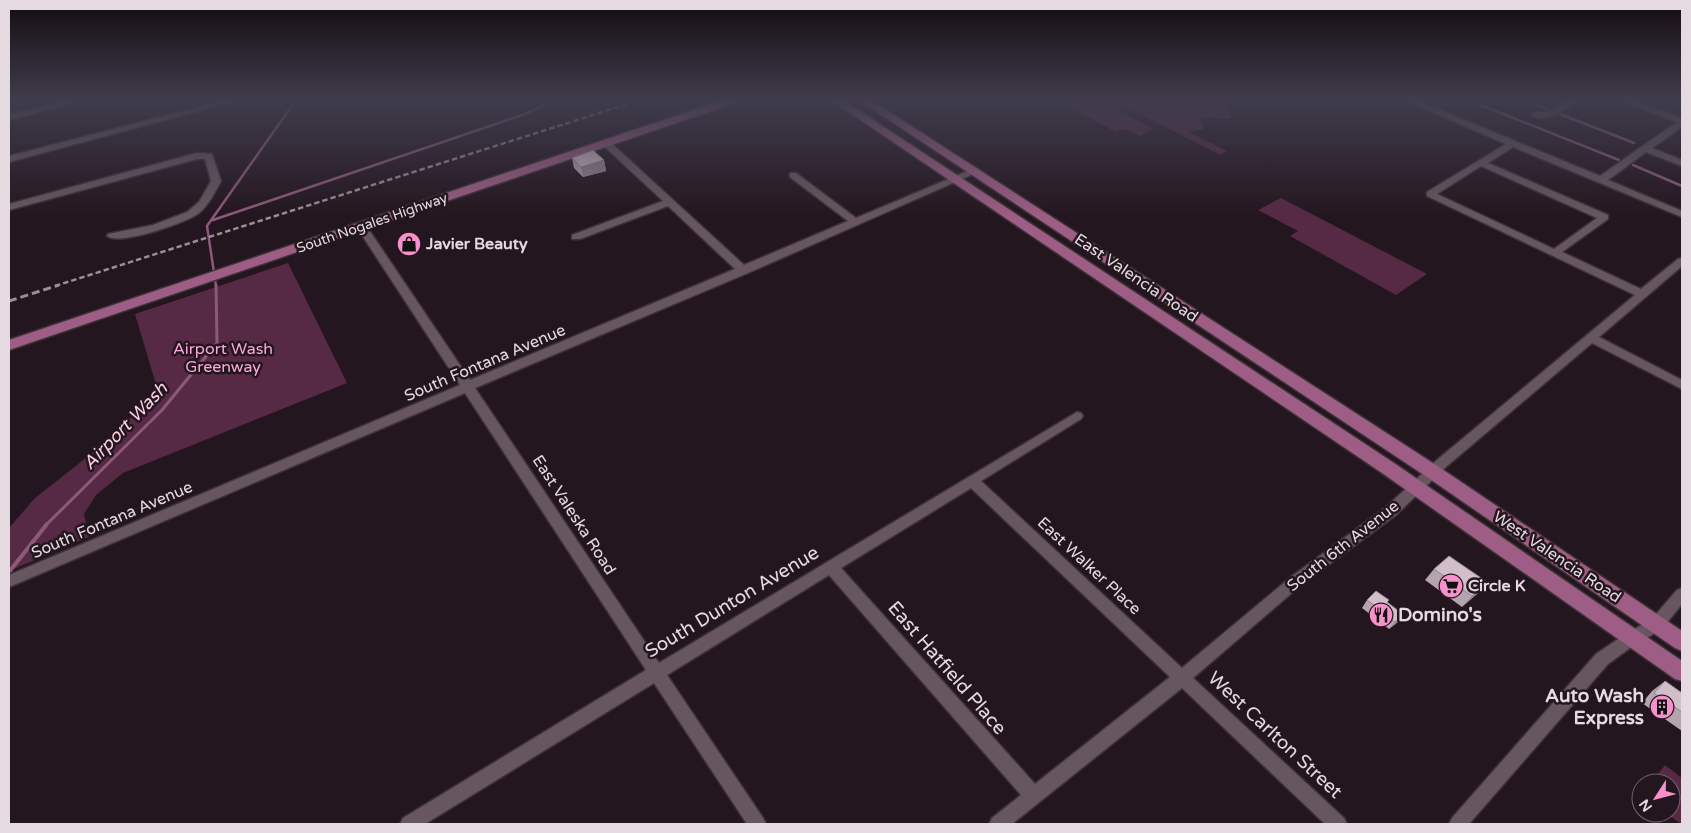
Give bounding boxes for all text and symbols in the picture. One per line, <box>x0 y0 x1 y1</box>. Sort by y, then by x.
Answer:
street label: South Nogales Highway <box>294 189 450 257</box>
street label: East Valencia Road <box>1070 229 1202 327</box>
shop icon: Javier Beauty <box>396 231 422 257</box>
place label: Javier Beauty <box>425 234 528 254</box>
street label: South Fontana Avenue <box>401 320 569 406</box>
park label: Airport Wash Greenway <box>173 339 273 377</box>
water label: Airport Wash <box>78 377 173 474</box>
street label: East Valeska Road <box>528 451 620 579</box>
street label: South Fontana Avenue <box>28 477 196 563</box>
street label: South 6th Avenue <box>1283 496 1403 596</box>
street label: West Valencia Road <box>1489 507 1625 607</box>
street label: East Walker Place <box>1033 513 1145 619</box>
street label: South Dunton Avenue <box>641 541 823 663</box>
supermarket icon: Circle K <box>1438 573 1464 599</box>
place label: Circle K <box>1468 576 1526 596</box>
street label: East Hatfield Place <box>883 597 1011 739</box>
restaurant icon: Domino's <box>1368 602 1394 628</box>
place label: Domino's <box>1398 604 1482 626</box>
street label: West Carlton Street <box>1203 667 1347 803</box>
place label: Auto Wash Express <box>1545 685 1644 730</box>
building icon: Auto Wash Express <box>1649 694 1675 720</box>
north arrow <box>1631 773 1681 823</box>
text: N <box>1636 796 1656 815</box>

